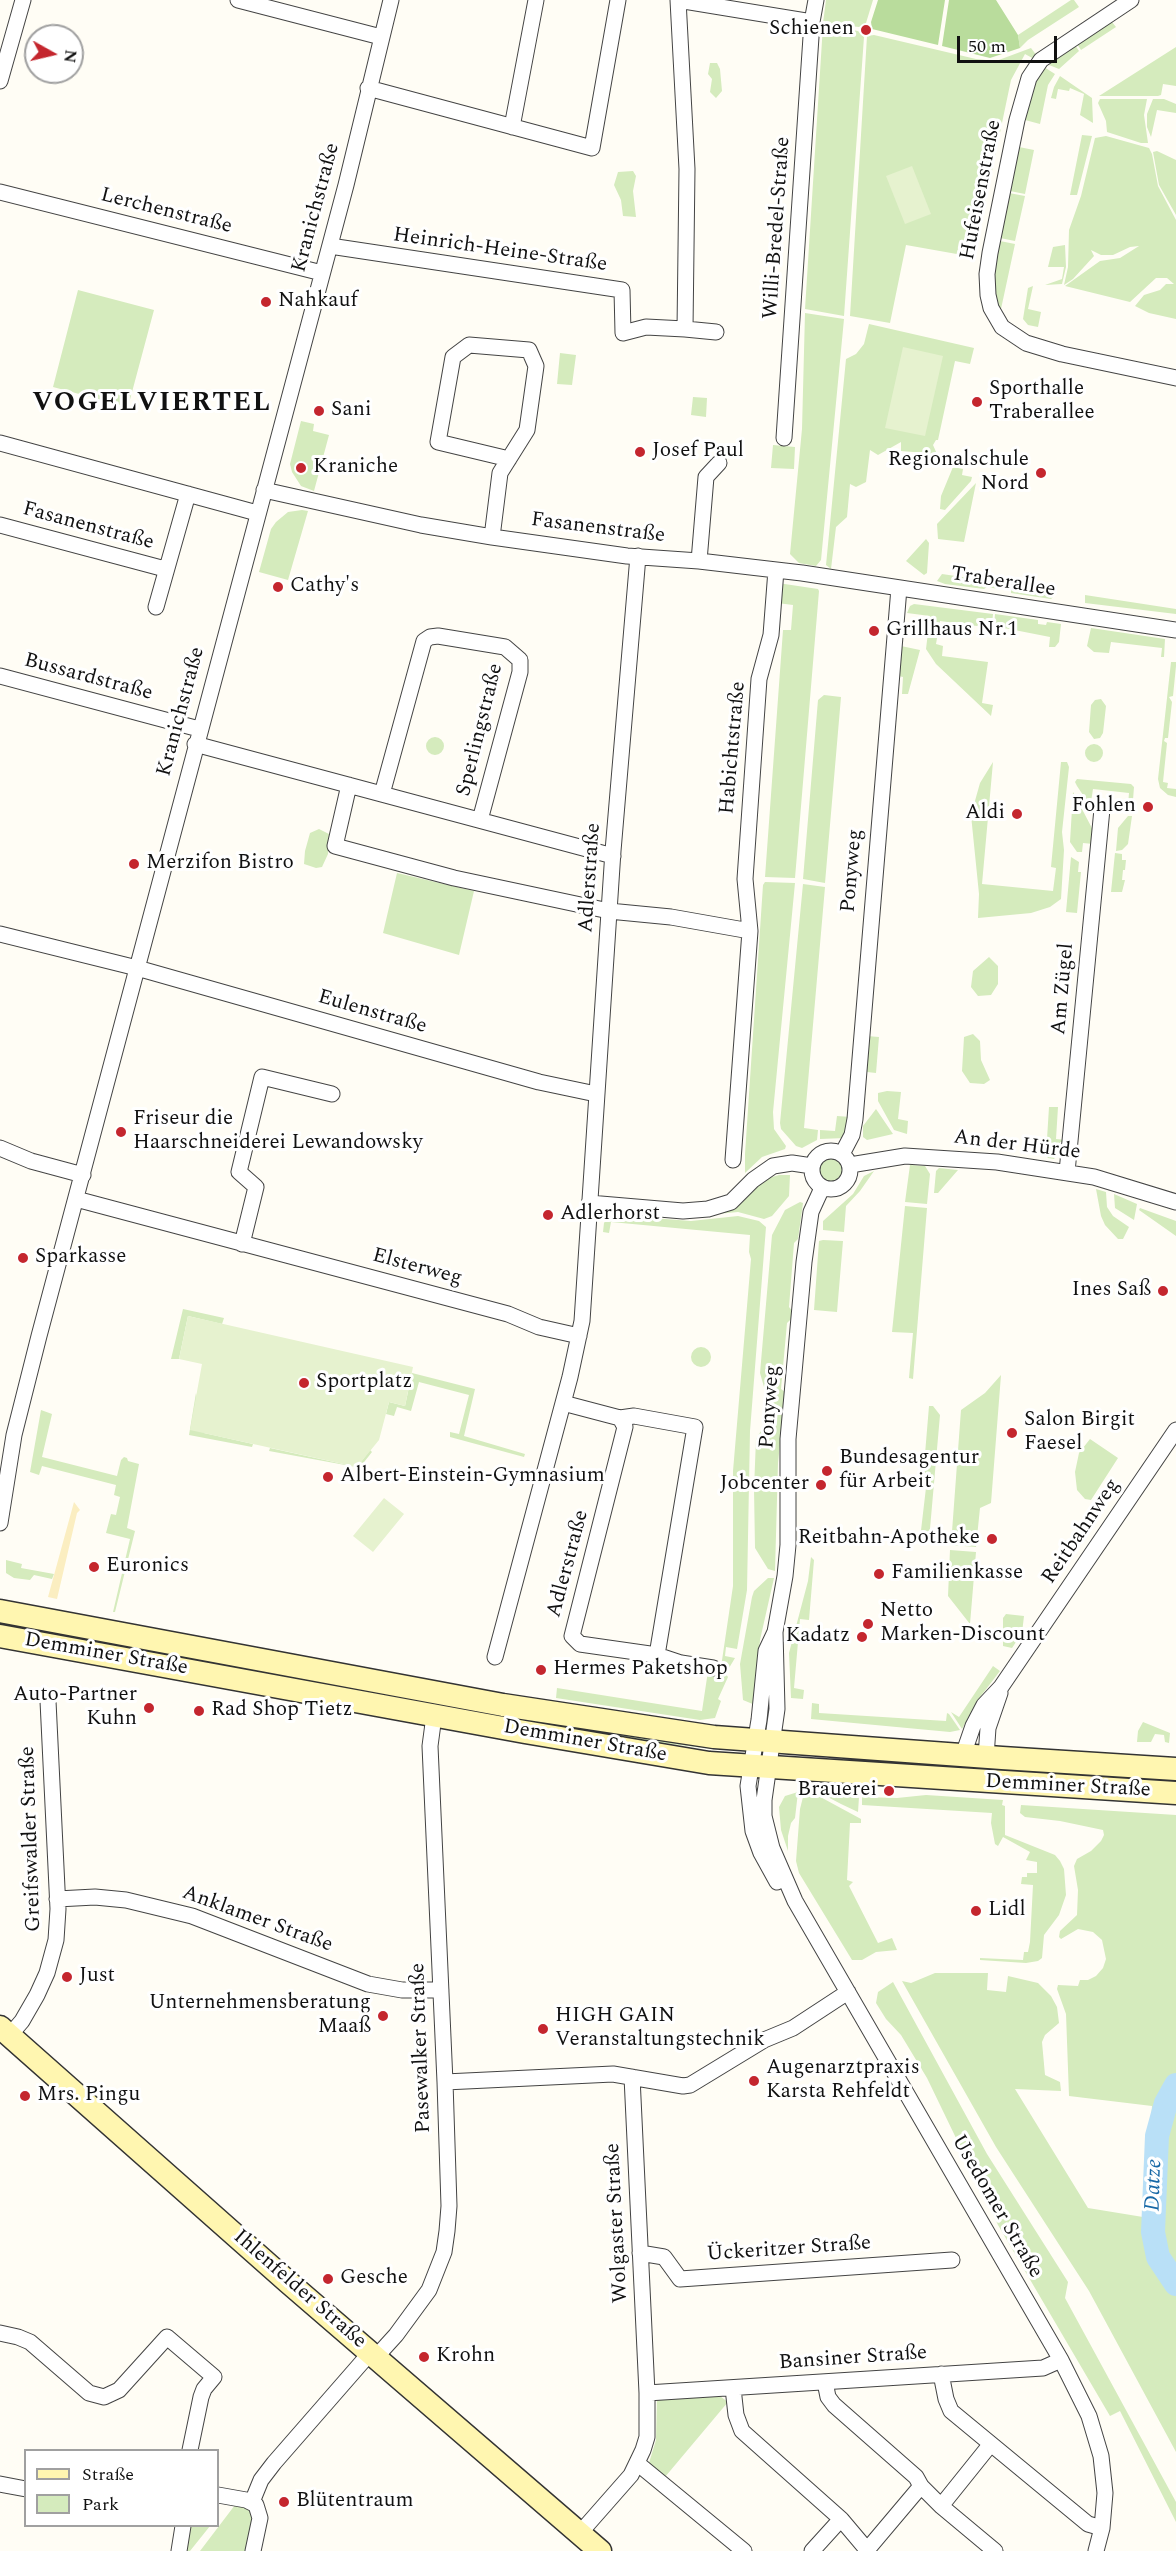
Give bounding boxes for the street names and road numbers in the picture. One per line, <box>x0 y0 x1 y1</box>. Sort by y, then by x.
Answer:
street label: Hufeisenstraße <box>956 118 1008 262</box>
street label: Willi-Bredel-Straße <box>759 136 797 320</box>
street label: Kranichstraße <box>288 140 346 276</box>
street label: Lerchenstraße <box>98 183 234 241</box>
street label: Heinrich-Heine-Straße <box>391 223 609 279</box>
street label: Fasanenstraße <box>20 497 156 557</box>
street label: Fasanenstraße <box>530 508 666 550</box>
street label: Traberallee <box>949 562 1057 604</box>
street label: Kranichstraße <box>153 644 211 780</box>
street label: Bussardstraße <box>21 649 155 707</box>
street label: Sperlingstraße <box>452 661 510 799</box>
street label: Habichtstraße <box>716 680 752 816</box>
street label: Adlerstraße <box>575 822 607 934</box>
street label: Ponyweg <box>837 828 869 914</box>
street label: Am Zügel <box>1047 942 1081 1036</box>
street label: Eulenstraße <box>315 985 429 1041</box>
street label: An der Hürde <box>952 1126 1082 1166</box>
street label: Elsterweg <box>369 1244 465 1292</box>
street label: Ponyweg <box>756 1364 786 1450</box>
street label: Reitbahnweg <box>1038 1474 1126 1590</box>
street label: Adlerstraße <box>543 1508 595 1620</box>
street label: Demminer Straße <box>22 1628 190 1682</box>
street label: Demminer Straße <box>501 1715 669 1769</box>
street label: Greifswalder Straße <box>16 1746 48 1932</box>
street label: Demminer Straße <box>985 1770 1151 1804</box>
street label: Anklamer Straße <box>178 1881 336 1959</box>
street label: Pasewalker Straße <box>406 1962 438 2134</box>
street label: Usedomer Straße <box>945 2131 1047 2283</box>
street label: Wolgaster Straße <box>601 2142 635 2304</box>
street label: Ihlenfelder Straße <box>227 2225 371 2355</box>
street label: Ückeritzer Straße <box>706 2232 872 2268</box>
street label: Bansiner Straße <box>778 2341 928 2377</box>

